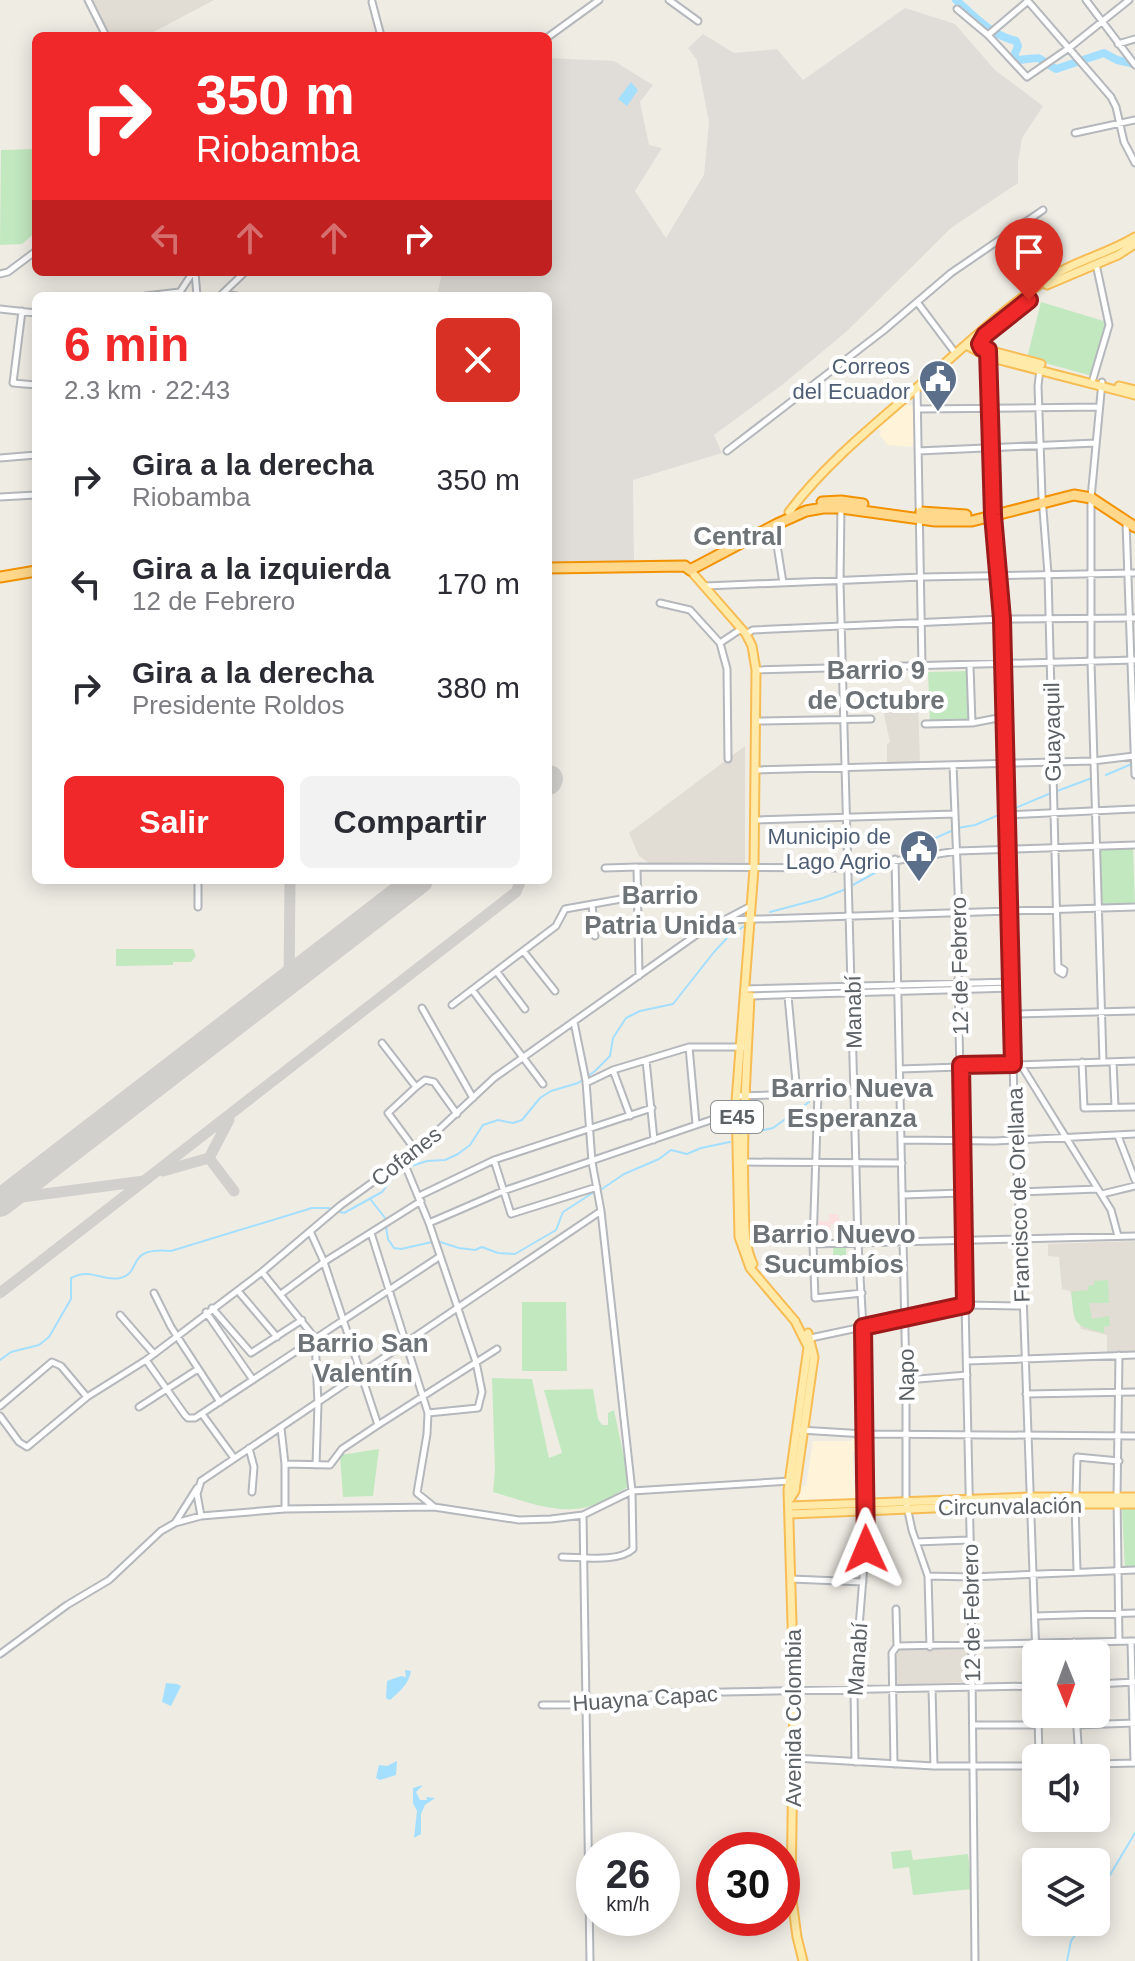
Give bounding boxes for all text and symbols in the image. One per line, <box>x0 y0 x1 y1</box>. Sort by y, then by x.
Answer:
text: 350 m <box>196 63 355 126</box>
icon: right <box>64 64 168 168</box>
text: Riobamba <box>196 129 360 170</box>
icon: left <box>144 216 188 260</box>
icon: ahead <box>228 216 272 260</box>
icon: ahead <box>312 216 356 260</box>
icon: right <box>396 216 440 260</box>
pin <box>995 218 1063 300</box>
icon: arrive <box>1007 230 1051 274</box>
text: 6 min <box>64 318 189 371</box>
button: close <box>436 318 520 402</box>
place label: Correos del Ecuador <box>793 354 910 404</box>
public building icon: Correos del Ecuador <box>917 358 959 413</box>
text: 2.3 km · 22:43 <box>64 375 230 405</box>
text: Gira a la derecha <box>132 448 374 481</box>
icon: right <box>64 458 108 502</box>
text: 350 m <box>437 463 520 496</box>
text: Riobamba <box>132 482 251 512</box>
district label: Central <box>693 521 783 551</box>
text: Gira a la izquierda <box>132 552 390 585</box>
icon: left <box>64 562 108 606</box>
text: 170 m <box>437 567 520 600</box>
text: 12 de Febrero <box>132 586 295 616</box>
district label: Barrio 9 de Octubre <box>807 655 945 715</box>
text: Gira a la derecha <box>132 656 374 689</box>
icon: right <box>64 666 108 710</box>
text: 380 m <box>437 671 520 704</box>
street label: Guayaquil <box>1039 682 1066 782</box>
text: Presidente Roldos <box>132 690 344 720</box>
button: Salir <box>64 776 284 868</box>
button: Compartir <box>300 776 520 868</box>
place label: Municipio de Lago Agrio <box>767 824 891 874</box>
public building icon: Municipio de Lago Agrio <box>898 828 940 883</box>
district label: Barrio Patria Unida <box>584 880 736 940</box>
street label: 12 de Febrero <box>946 897 973 1035</box>
street label: Manabí <box>840 975 867 1049</box>
district label: Barrio Nueva Esperanza <box>771 1073 933 1133</box>
street label: Francisco de Orellana <box>1002 1086 1035 1303</box>
road number: E45 <box>711 1101 763 1133</box>
street label: Cofanes <box>366 1121 446 1191</box>
district label: Barrio Nuevo Sucumbíos <box>752 1219 916 1279</box>
district label: Barrio San Valentín <box>297 1328 429 1388</box>
street label: Napo <box>894 1348 919 1402</box>
street label: Circunvalación <box>938 1493 1082 1520</box>
position arrow <box>824 1507 908 1591</box>
street label: 12 de Febrero <box>958 1544 985 1682</box>
street label: Manabí <box>842 1622 873 1697</box>
street label: Avenida Colombia <box>781 1628 806 1807</box>
north arrow <box>1022 1640 1110 1728</box>
map controls <box>1022 1640 1110 1936</box>
street label: Huayna Capac <box>572 1681 719 1716</box>
button: sound <box>1022 1744 1110 1832</box>
speed limit sign: 30 <box>696 1832 800 1936</box>
button: layers <box>1022 1848 1110 1936</box>
text: 26 <box>606 1852 650 1896</box>
text: km/h <box>606 1893 650 1915</box>

